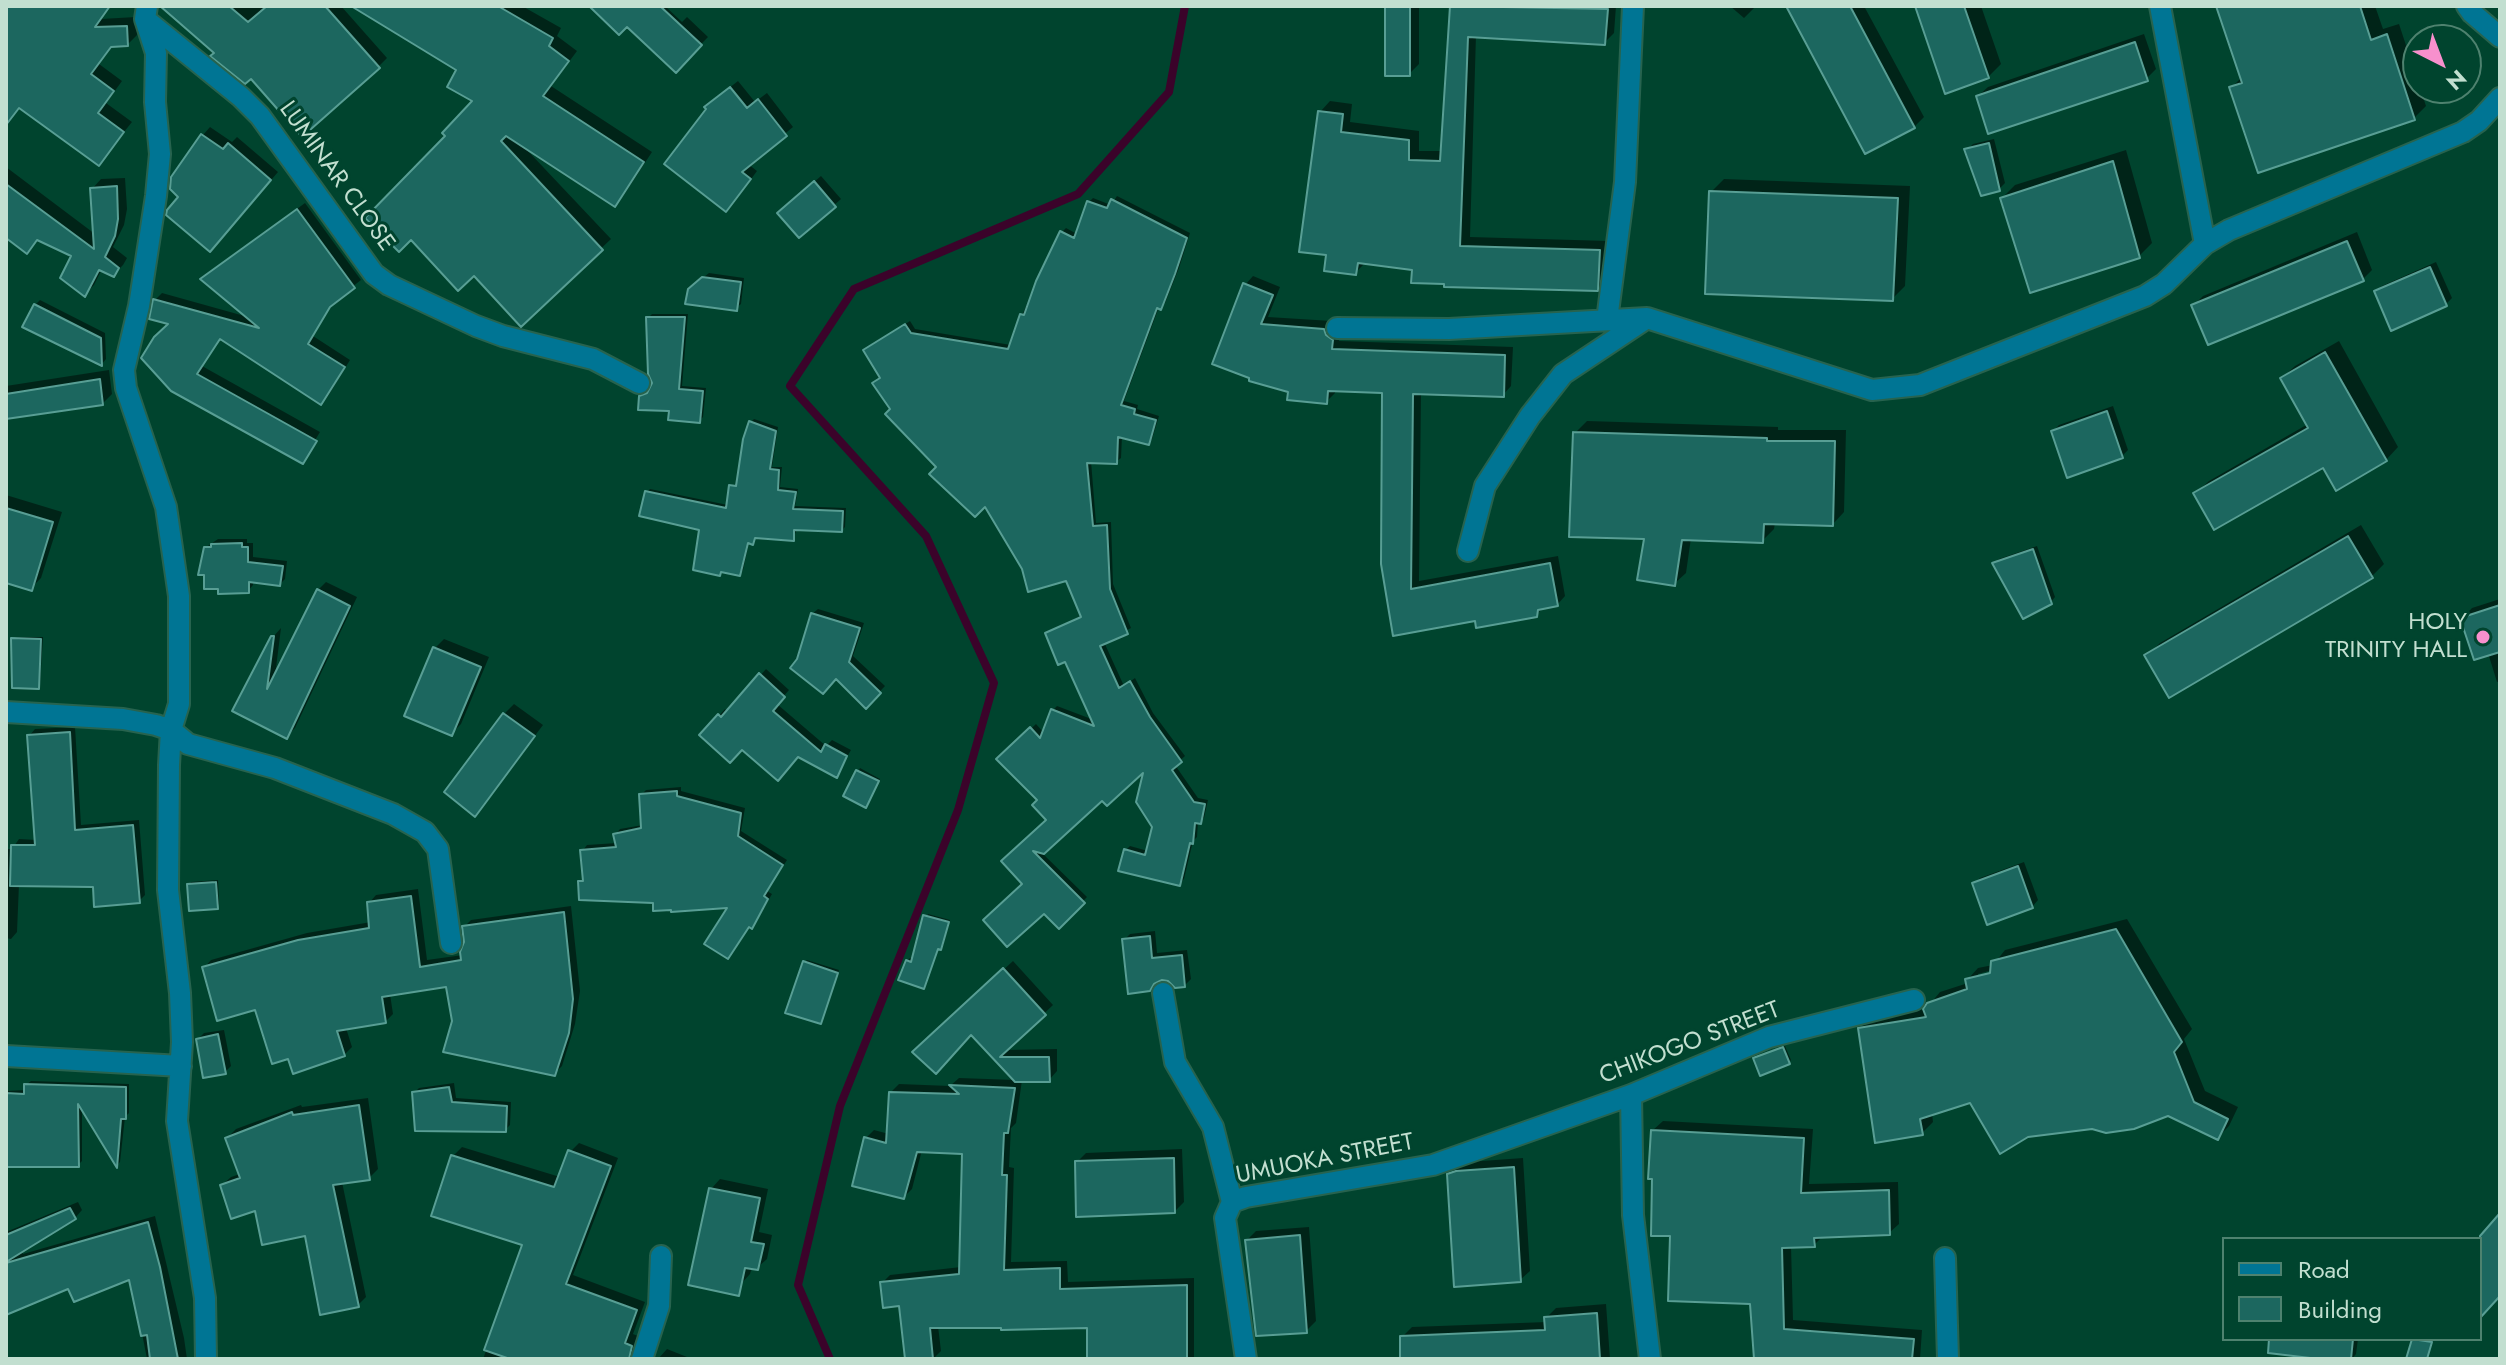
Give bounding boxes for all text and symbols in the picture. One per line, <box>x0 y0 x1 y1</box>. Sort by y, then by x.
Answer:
north arrow <box>2402 24 2482 104</box>
text: N <box>2440 63 2474 98</box>
street label: LUMINAR CLOSE <box>272 97 400 257</box>
place label: HOLY TRINITY HALL <box>2325 609 2467 665</box>
marker: HOLY TRINITY HALL <box>2474 628 2492 646</box>
street label: CHIKOGO STREET <box>1596 996 1784 1092</box>
street label: UMUOKA STREET <box>1234 1129 1416 1191</box>
legend <box>2222 1237 2482 1341</box>
text: Road <box>2298 1252 2350 1287</box>
text: Building <box>2298 1292 2382 1327</box>

